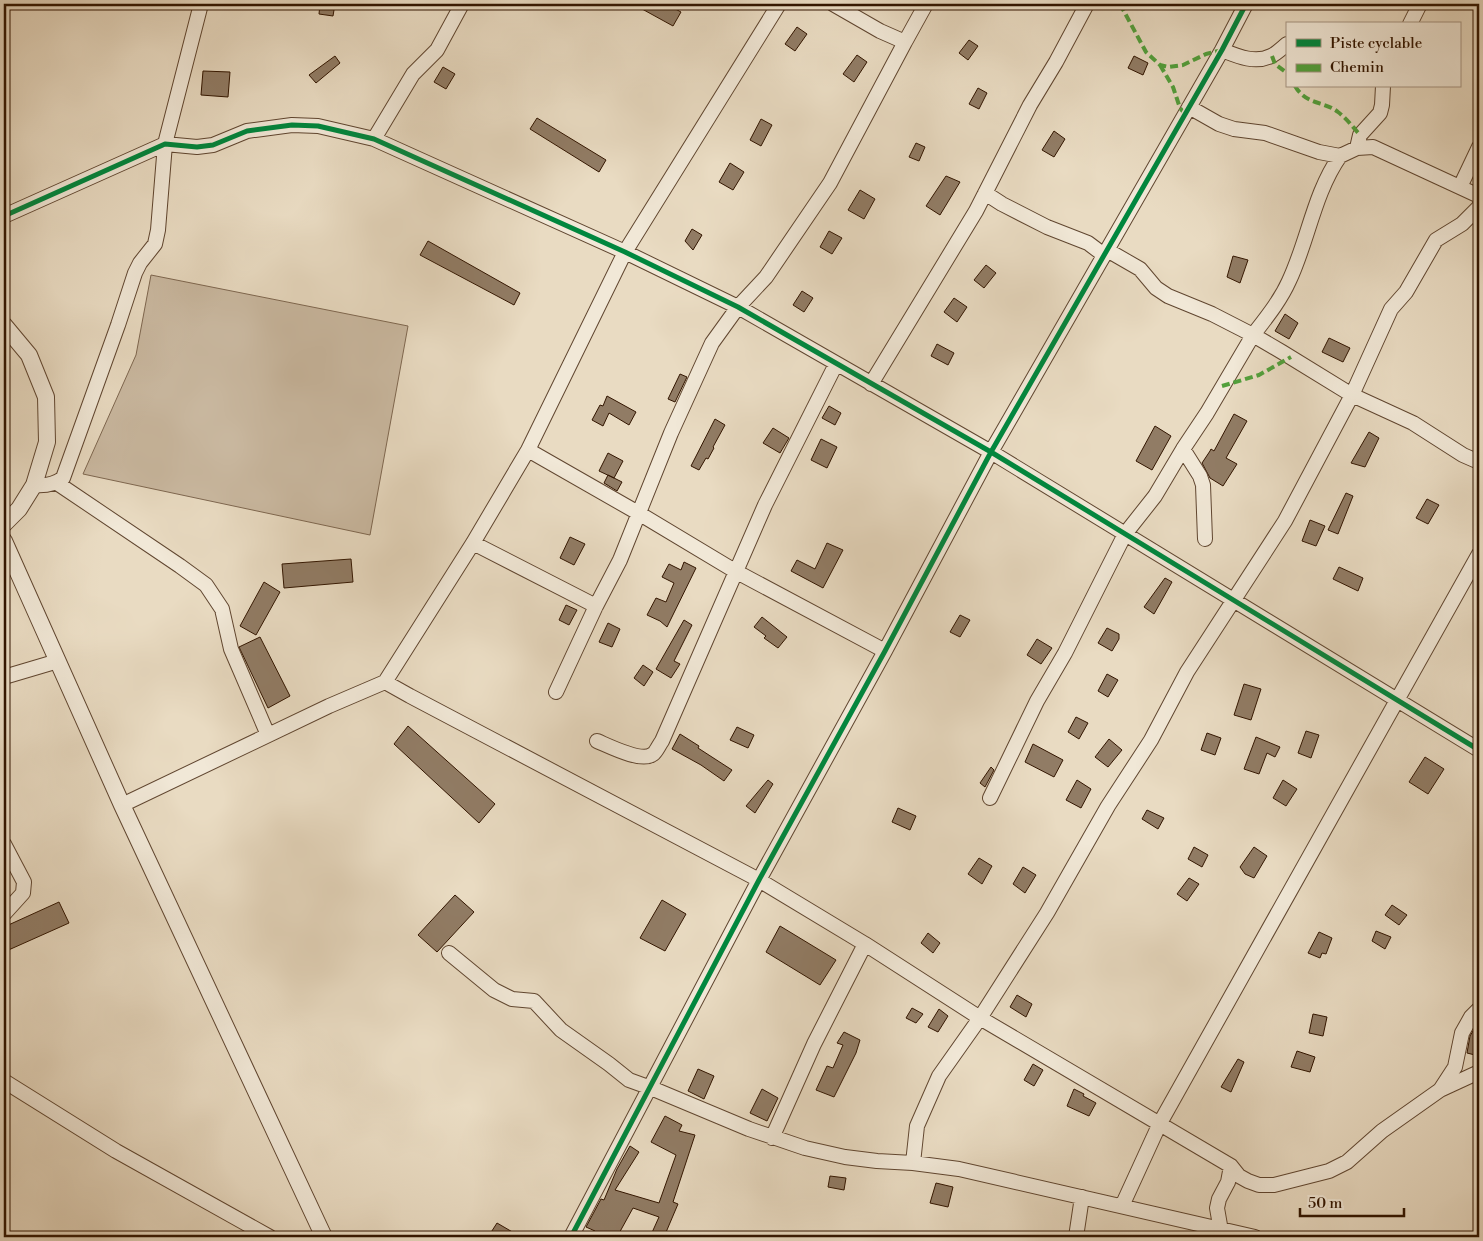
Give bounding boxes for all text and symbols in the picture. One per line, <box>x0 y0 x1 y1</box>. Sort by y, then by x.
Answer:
legend <box>1286 22 1460 88</box>
text: Piste cyclable <box>1330 34 1422 53</box>
text: Chemin <box>1330 58 1384 77</box>
scale bar <box>1300 1186 1404 1218</box>
text: 50 m <box>1308 1194 1342 1213</box>

